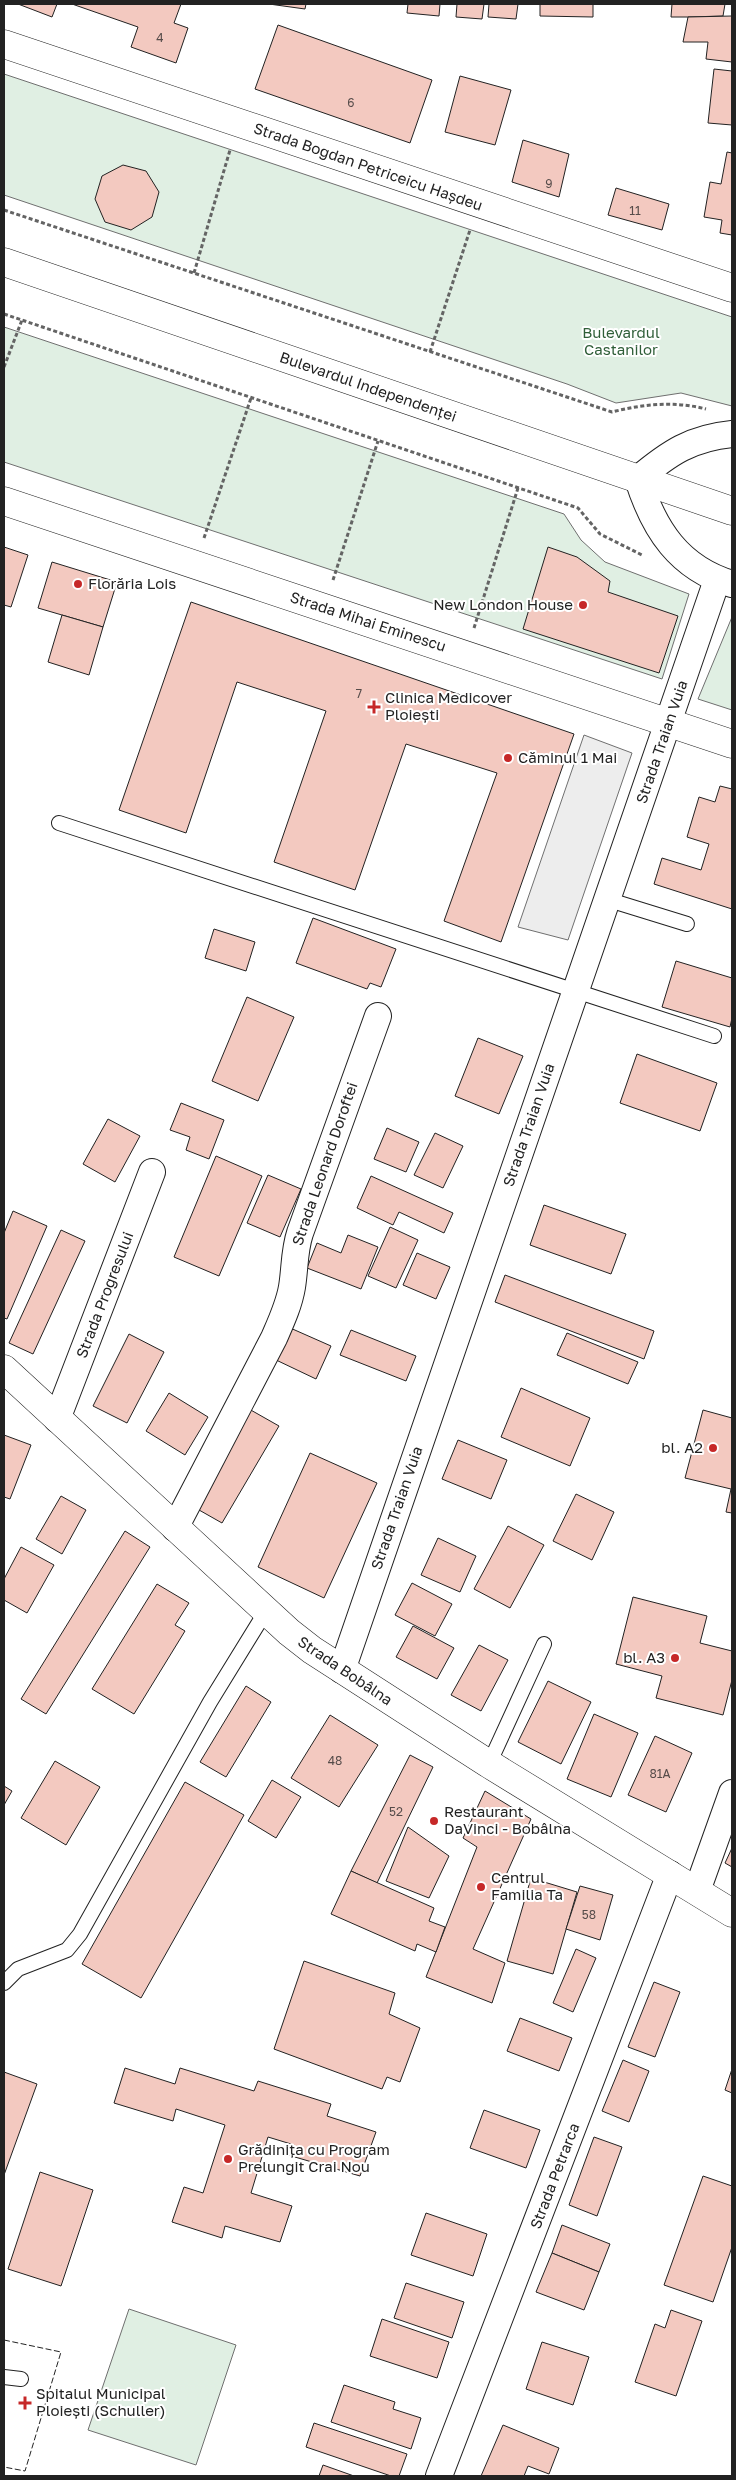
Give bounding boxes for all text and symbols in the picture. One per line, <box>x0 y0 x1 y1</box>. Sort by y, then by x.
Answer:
house number: 4 <box>156 30 164 45</box>
house number: 6 <box>347 95 355 110</box>
street label: Strada Bogdan Petriceicu Hașdeu <box>252 118 485 214</box>
house number: 9 <box>545 176 553 191</box>
house number: 11 <box>629 203 641 218</box>
park label: Bulevardul Castanilor <box>582 323 660 358</box>
street label: Bulevardul Independenței <box>277 347 459 425</box>
place label: Florăria Lois <box>88 574 176 592</box>
marker: Florăria Lois <box>72 578 84 590</box>
street label: Strada Mihai Eminescu <box>288 587 449 655</box>
place label: New London House <box>433 595 573 613</box>
marker: New London House <box>577 599 589 611</box>
street label: Strada Traian Vuia <box>631 677 691 806</box>
house number: 7 <box>356 686 362 701</box>
place label: Clinica Medicover Ploiești <box>385 688 512 723</box>
marker: Clinica Medicover Ploiești <box>367 700 381 714</box>
place label: Căminul 1 Mai <box>518 748 617 766</box>
marker: Căminul 1 Mai <box>502 752 514 764</box>
street label: Strada Traian Vuia <box>498 1060 558 1189</box>
street label: Strada Leonard Doroftei <box>288 1080 361 1248</box>
street label: Strada Progresului <box>72 1229 136 1360</box>
place label: bl. A2 <box>661 1438 703 1456</box>
marker: bl. A2 <box>707 1442 719 1454</box>
street label: Strada Traian Vuia <box>366 1443 426 1572</box>
street label: Strada Bobâlna <box>295 1632 396 1708</box>
place label: bl. A3 <box>623 1648 665 1666</box>
marker: bl. A3 <box>669 1652 681 1664</box>
house number: 48 <box>328 1753 342 1768</box>
house number: 81A <box>649 1766 671 1781</box>
place label: Restaurant DaVinci - Bobâlna <box>444 1802 571 1837</box>
house number: 52 <box>389 1804 403 1819</box>
marker: Restaurant DaVinci - Bobâlna <box>428 1815 440 1827</box>
place label: Centrul Familia Ta <box>491 1868 563 1903</box>
marker: Centrul Familia Ta <box>475 1881 487 1893</box>
house number: 58 <box>582 1907 596 1922</box>
street label: Strada Petrarca <box>526 2120 583 2231</box>
place label: Grădinița cu Program Prelungit Crai Nou <box>238 2140 390 2175</box>
marker: Grădinița cu Program Prelungit Crai Nou <box>222 2153 234 2165</box>
place label: Spitalul Municipal Ploiești (Schuller) <box>36 2384 166 2419</box>
marker: Spitalul Municipal Ploiești (Schuller) <box>18 2396 32 2410</box>

